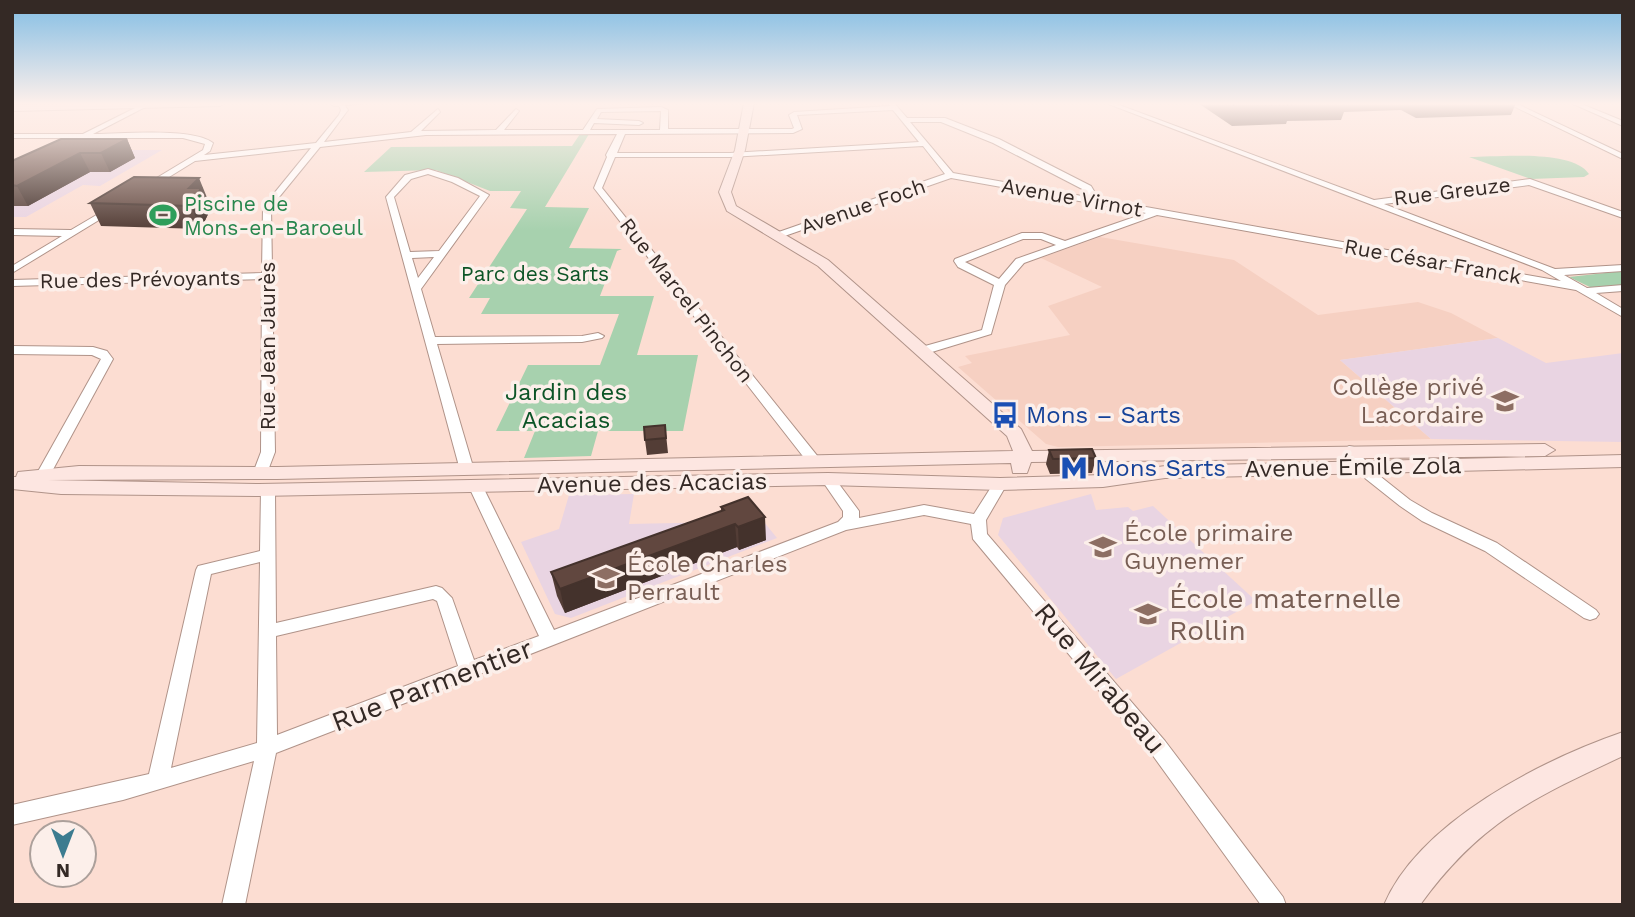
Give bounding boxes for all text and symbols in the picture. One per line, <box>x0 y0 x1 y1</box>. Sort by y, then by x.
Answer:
street label: Rue Greuze <box>1392 171 1512 211</box>
street label: Avenue Virnot <box>1000 172 1145 222</box>
street label: Avenue Foch <box>797 173 929 239</box>
place label: Piscine de Mons-en-Baroeul <box>184 191 363 240</box>
sports icon: Piscine de Mons-en-Baroeul <box>148 200 178 230</box>
street label: Rue Marcel Pinchon <box>615 213 759 387</box>
street label: Rue César Franck <box>1342 233 1524 289</box>
park label: Parc des Sarts <box>461 261 609 286</box>
street label: Rue Jean Jaurès <box>255 262 280 430</box>
street label: Rue des Prévoyants <box>39 265 241 293</box>
place label: Collège privé Lacordaire <box>1332 373 1484 429</box>
park label: Jardin des Acacias <box>505 378 627 434</box>
school or university icon: Collège privé Lacordaire <box>1490 386 1520 416</box>
bus stop icon: Mons – Sarts <box>990 400 1020 430</box>
place label: Mons – Sarts <box>1026 401 1181 429</box>
street label: Avenue Émile Zola <box>1244 451 1462 483</box>
metro station icon: Mons Sarts <box>1059 453 1089 483</box>
place label: Mons Sarts <box>1095 454 1226 482</box>
street label: Avenue des Acacias <box>536 467 768 499</box>
place label: École primaire Guynemer <box>1124 519 1293 575</box>
school or university icon: École primaire Guynemer <box>1088 532 1118 562</box>
place label: École Charles Perrault <box>627 550 788 606</box>
school or university icon: École Charles Perrault <box>591 563 621 593</box>
place label: École maternelle Rollin <box>1169 582 1401 647</box>
street label: Rue Mirabeau <box>1027 596 1173 760</box>
school or university icon: École maternelle Rollin <box>1133 599 1163 629</box>
street label: Rue Parmentier <box>327 632 537 738</box>
north arrow <box>28 819 98 889</box>
text: N <box>56 859 70 882</box>

